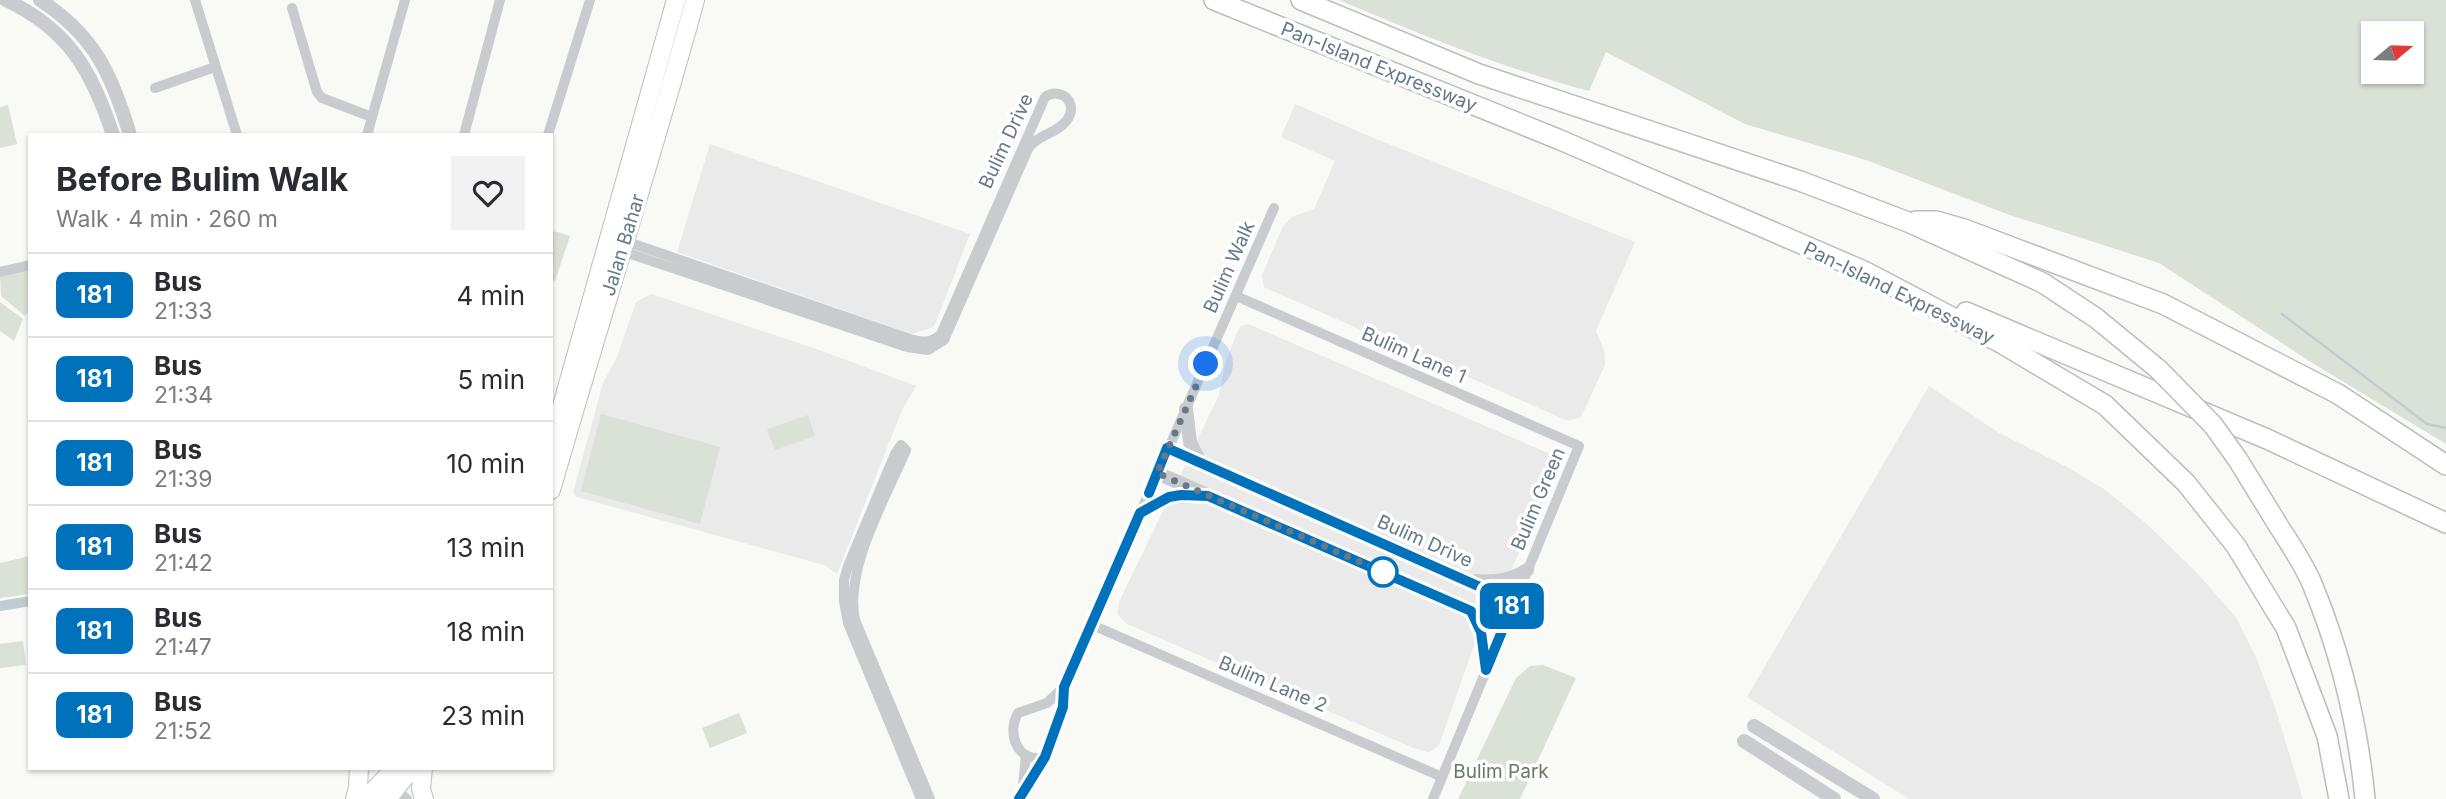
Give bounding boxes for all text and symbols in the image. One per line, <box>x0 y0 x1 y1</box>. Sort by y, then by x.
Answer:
street label: Pan-Island Expressway <box>1278 17 1481 117</box>
north arrow <box>2361 21 2424 84</box>
map controls <box>2361 21 2424 84</box>
street label: Bulim Drive <box>974 90 1038 192</box>
button: heart <box>451 156 525 230</box>
text: Before Bulim Walk <box>56 159 348 199</box>
street label: Jalan Bahar <box>597 191 649 299</box>
text: Walk · 4 min · 260 m <box>56 205 278 233</box>
street label: Bulim Walk <box>1199 217 1260 317</box>
street label: Pan-Island Expressway <box>1800 237 1998 349</box>
text: Bus <box>154 266 202 297</box>
text: 181 <box>76 280 113 309</box>
text: 4 min <box>456 280 525 311</box>
text: 21:33 <box>154 297 212 325</box>
street label: Bulim Lane 1 <box>1358 322 1470 388</box>
your location <box>1188 346 1223 381</box>
text: Bus <box>154 350 202 381</box>
text: 181 <box>76 364 113 393</box>
text: 5 min <box>457 364 525 395</box>
text: 21:34 <box>154 381 213 409</box>
text: Bus <box>154 434 202 465</box>
street label: Bulim Green <box>1506 444 1570 554</box>
text: 181 <box>76 448 113 477</box>
text: 10 min <box>446 448 525 479</box>
text: 21:39 <box>154 465 212 493</box>
street label: Bulim Drive <box>1374 510 1476 572</box>
text: Bus <box>154 518 202 549</box>
text: 181 <box>76 532 113 561</box>
text: 13 min <box>447 532 525 563</box>
text: 21:42 <box>154 549 213 577</box>
unlabelled marker <box>1368 557 1398 587</box>
line badge: 181 <box>1472 583 1552 629</box>
text: 181 <box>1494 591 1530 620</box>
text: Bus <box>154 602 202 633</box>
text: 181 <box>76 616 113 645</box>
text: 18 min <box>447 616 525 647</box>
text: 21:47 <box>154 633 212 661</box>
street label: Bulim Lane 2 <box>1215 651 1331 717</box>
text: Bus <box>154 686 202 717</box>
text: 181 <box>76 700 113 729</box>
text: 23 min <box>441 700 525 731</box>
text: 21:52 <box>154 717 212 745</box>
park label: Bulim Park <box>1453 760 1549 783</box>

